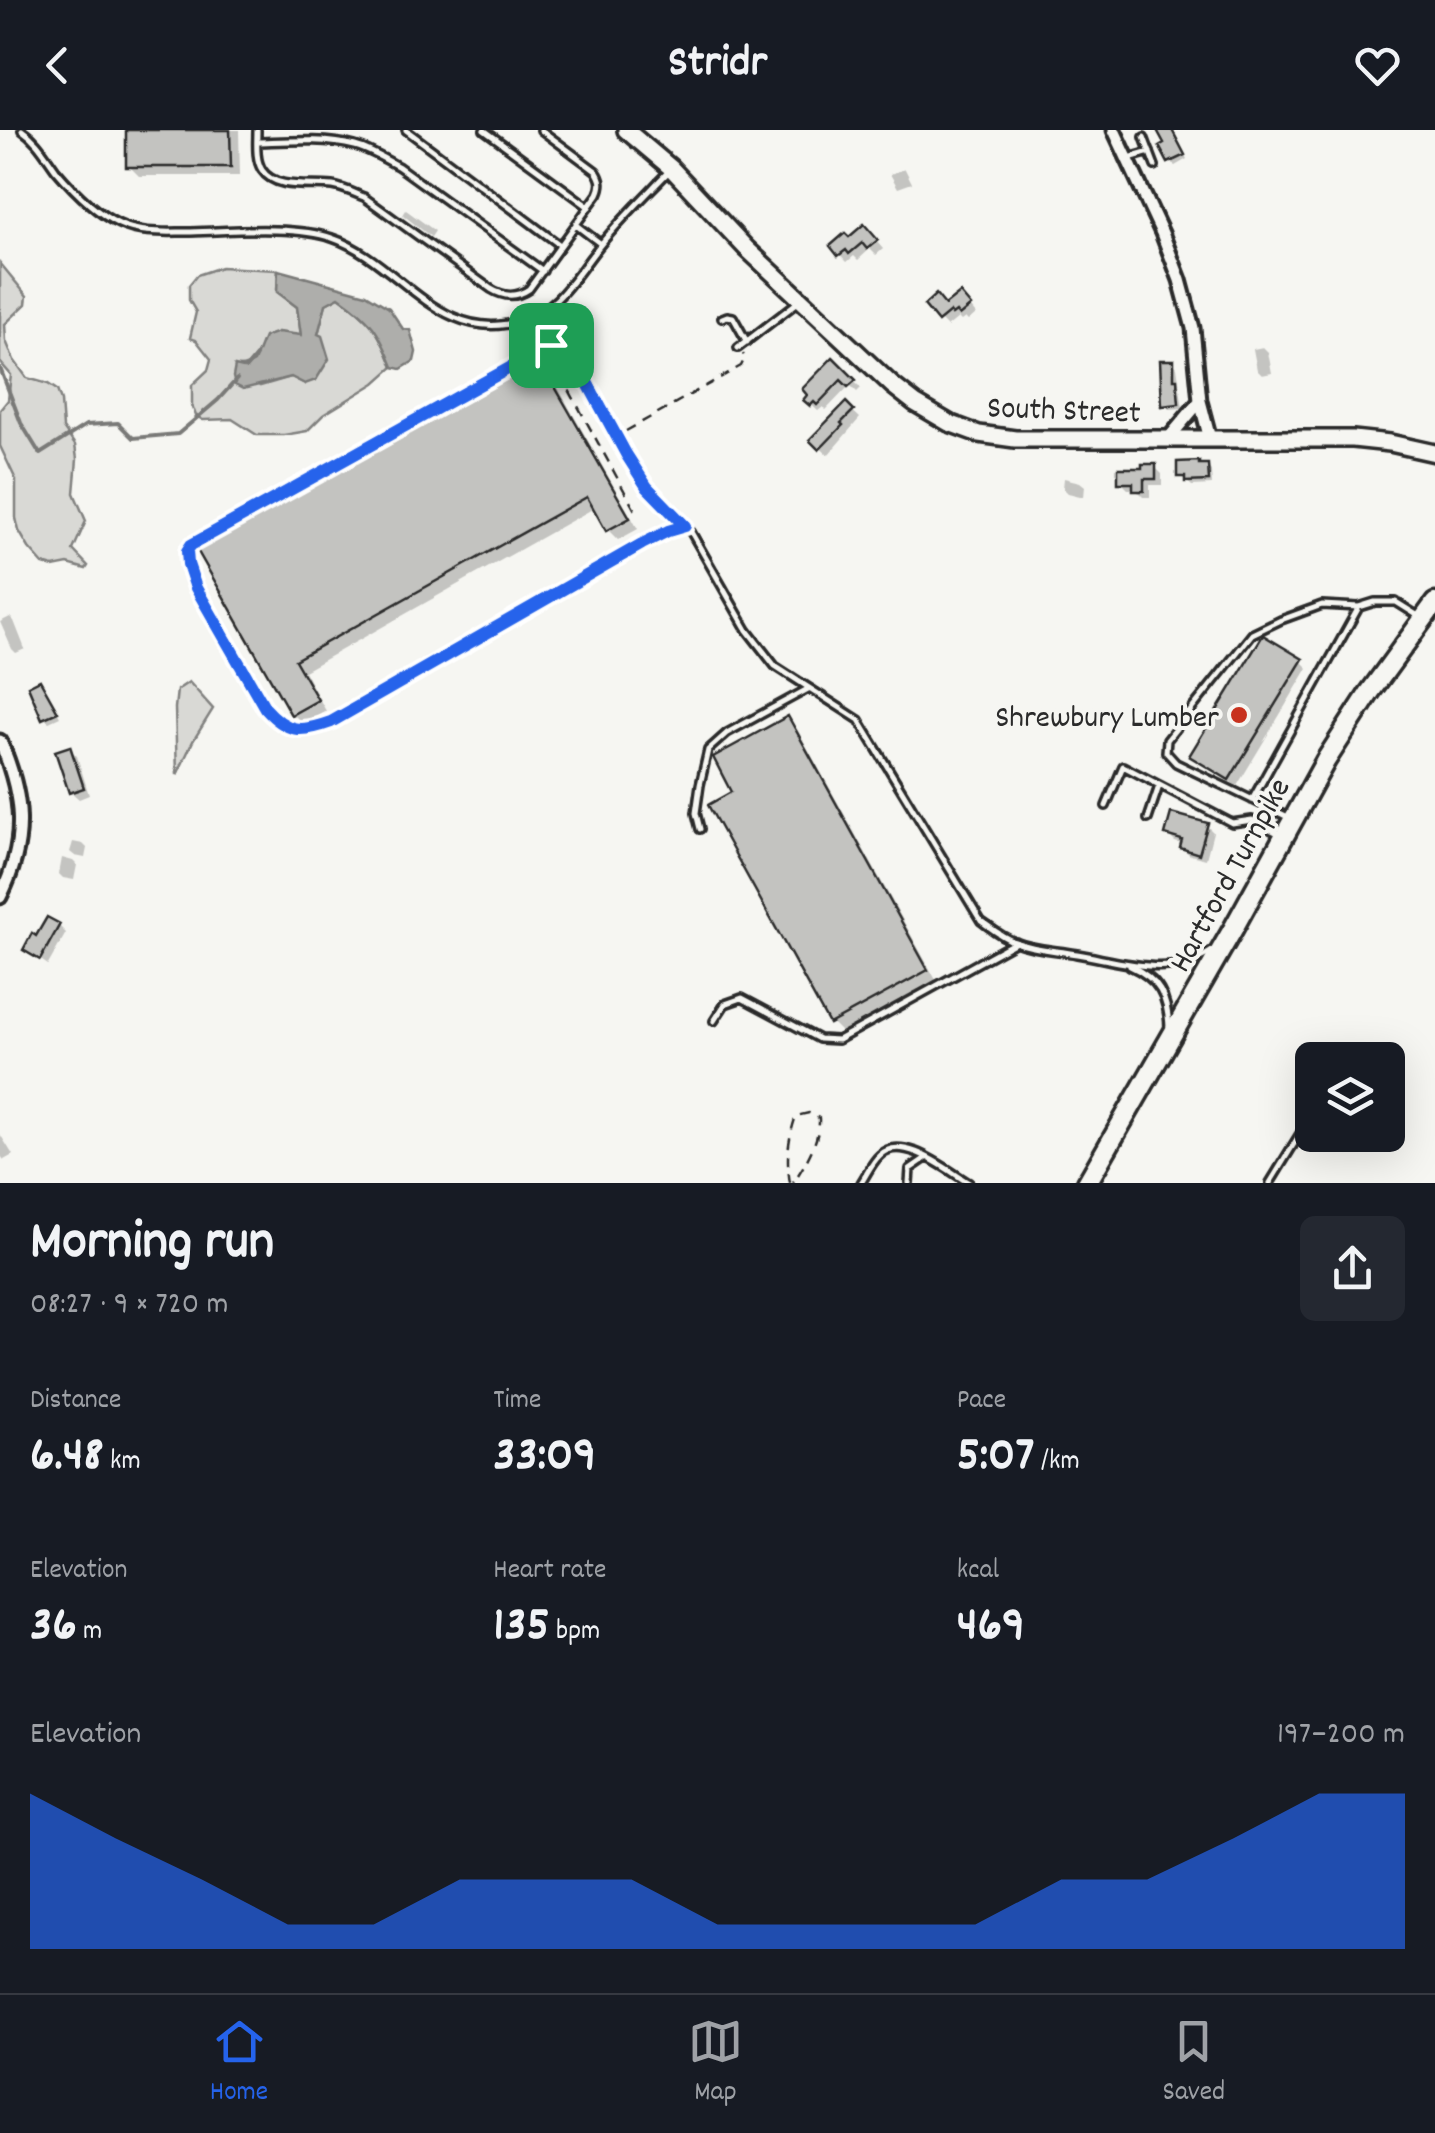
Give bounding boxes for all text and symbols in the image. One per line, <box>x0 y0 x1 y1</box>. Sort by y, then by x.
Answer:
text: Stridr <box>668 33 767 97</box>
icon: back <box>30 38 85 93</box>
icon: heart <box>1350 38 1405 93</box>
pin <box>509 303 594 388</box>
icon: arrive <box>524 318 579 373</box>
street label: South Street <box>986 387 1142 439</box>
place label: Shrewbury Lumber <box>995 697 1219 743</box>
marker: Shrewbury Lumber <box>1228 704 1250 726</box>
street label: Hartford Turnpike <box>1160 771 1305 982</box>
map controls <box>1295 1042 1405 1152</box>
button: layers <box>1295 1042 1405 1152</box>
text: Morning run <box>30 1206 274 1285</box>
button: share <box>1300 1216 1405 1321</box>
text: 08:27 · 9 × 720 m <box>30 1283 229 1329</box>
text: Distance <box>30 1382 121 1422</box>
text: Time <box>493 1382 541 1422</box>
text: Pace <box>957 1382 1006 1422</box>
text: 6.48 <box>30 1422 104 1494</box>
text: 33:09 <box>493 1422 596 1494</box>
text: 5:07 <box>957 1422 1035 1494</box>
text: km <box>104 1443 141 1483</box>
text: /km <box>1035 1443 1080 1483</box>
text: Elevation <box>30 1552 127 1592</box>
text: Heart rate <box>493 1552 606 1592</box>
text: kcal <box>957 1552 999 1592</box>
text: 36 <box>30 1592 77 1664</box>
text: 135 <box>493 1592 550 1664</box>
text: 469 <box>957 1592 1025 1664</box>
text: m <box>77 1613 102 1653</box>
text: bpm <box>550 1613 600 1653</box>
text: Elevation <box>30 1713 141 1759</box>
text: 197–200 m <box>1277 1713 1405 1759</box>
tab: Home <box>210 2014 268 2114</box>
tab: Map <box>688 2014 743 2114</box>
tab: Saved <box>1163 2014 1225 2114</box>

